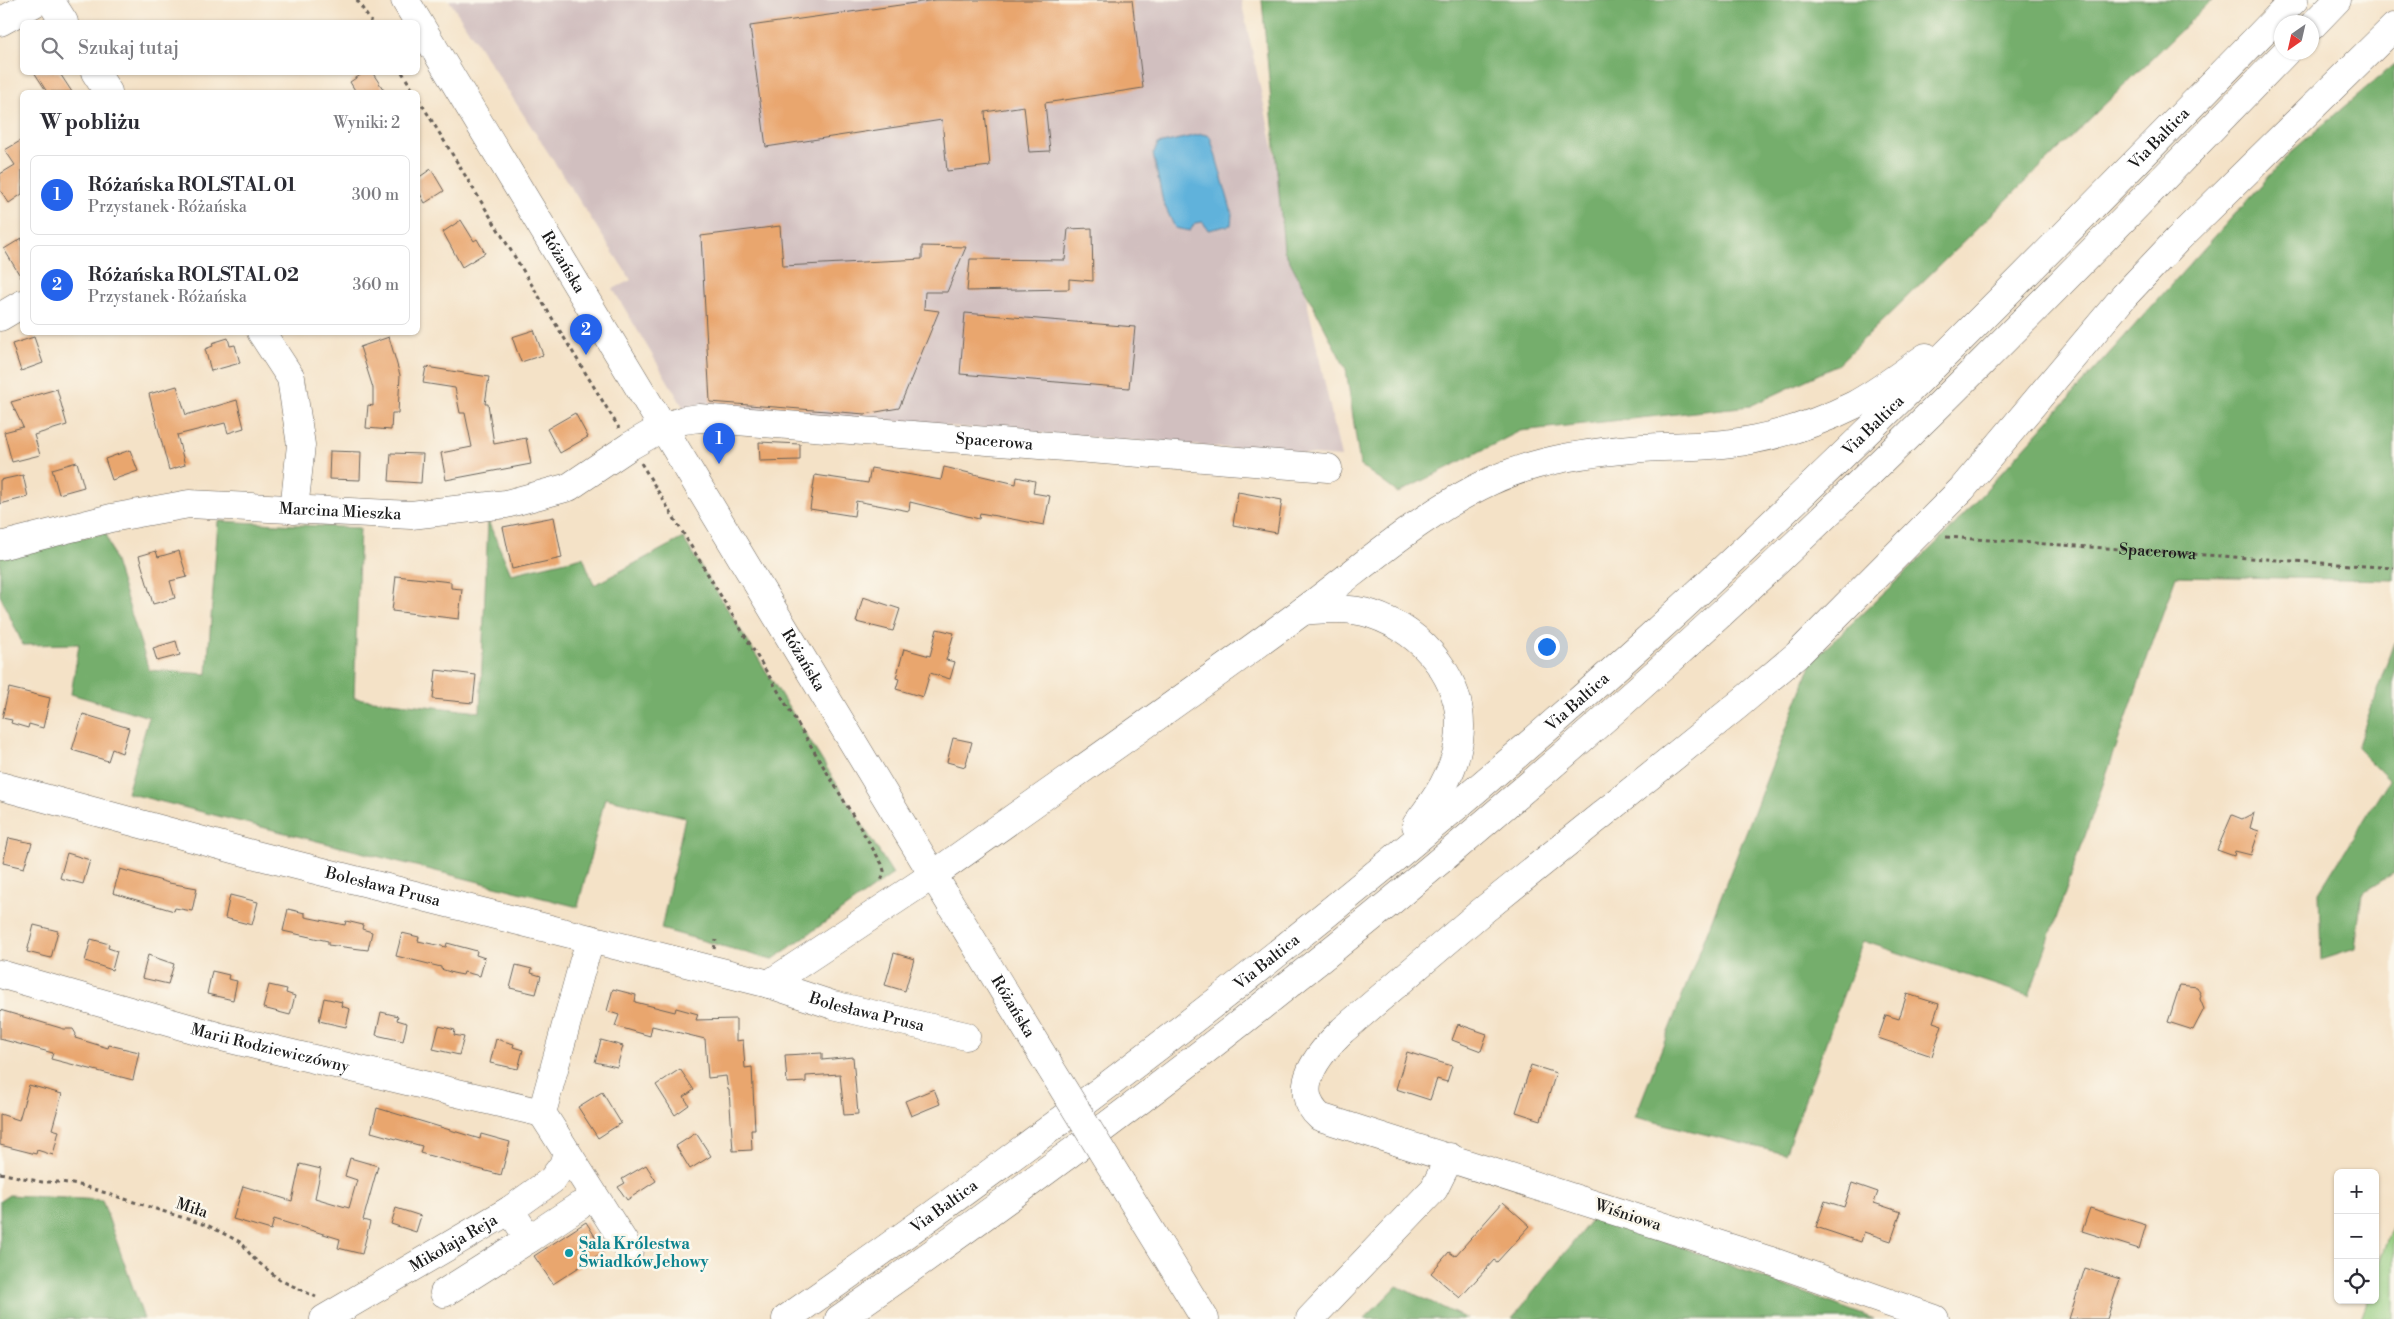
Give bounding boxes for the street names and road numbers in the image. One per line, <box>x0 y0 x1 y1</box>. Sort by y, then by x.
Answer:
street label: Via Baltica <box>2124 103 2194 174</box>
street label: Różańska <box>537 227 590 298</box>
street label: Via Baltica <box>1838 390 1909 461</box>
street label: Spacerowa <box>955 428 1035 455</box>
street label: Marcina Mieszka <box>278 498 403 525</box>
street label: Spacerowa <box>2118 539 2198 564</box>
street label: Różańska <box>777 625 830 696</box>
street label: Via Baltica <box>1541 668 1614 736</box>
street label: Bolesława Prusa <box>322 863 443 911</box>
street label: Via Baltica <box>1229 929 1304 995</box>
street label: Różańska <box>987 972 1040 1042</box>
street label: Bolesława Prusa <box>806 988 927 1036</box>
street label: Marii Rodziewiczówny <box>188 1019 351 1077</box>
street label: Via Baltica <box>906 1175 982 1238</box>
street label: Miła <box>174 1194 211 1223</box>
street label: Wiśniowa <box>1591 1195 1665 1235</box>
street label: Mikołaja Reja <box>406 1209 502 1277</box>

